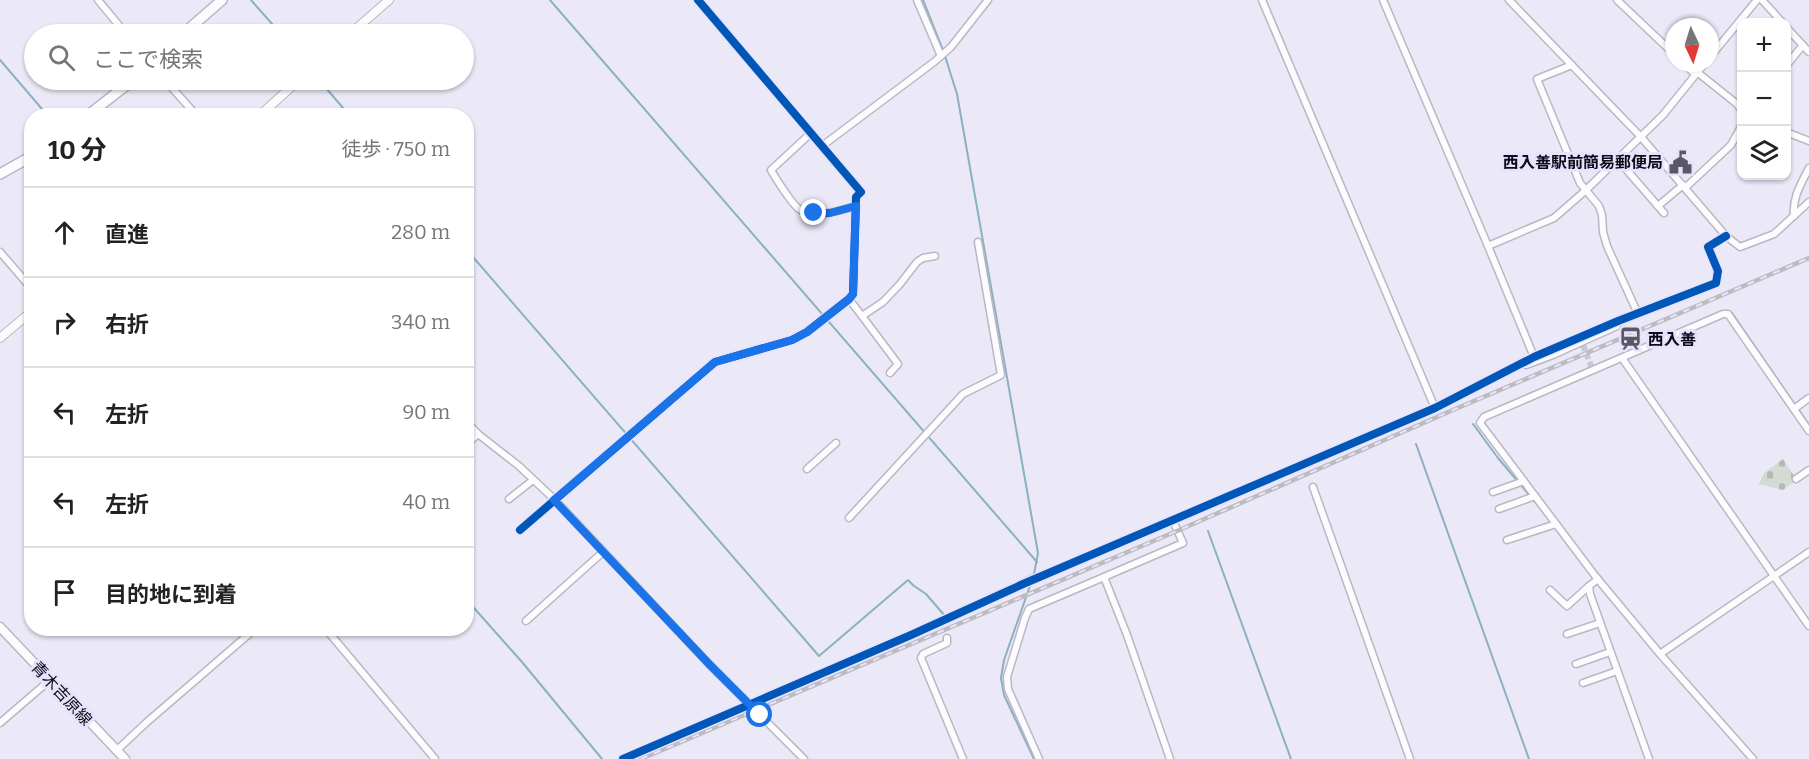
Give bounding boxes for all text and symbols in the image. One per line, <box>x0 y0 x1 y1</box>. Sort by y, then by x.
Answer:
north arrow <box>1665 18 1719 72</box>
map controls <box>1737 18 1791 180</box>
button: + <box>1737 18 1791 72</box>
search box <box>24 24 474 90</box>
icon: search <box>45 41 78 74</box>
text: ここで検索 <box>93 46 203 73</box>
button: − <box>1737 72 1791 126</box>
button: layers <box>1737 126 1791 180</box>
text: 10 分 <box>48 135 106 166</box>
text: 徒歩 · 750 m <box>341 137 450 161</box>
public building icon: 西入善駅前簡易郵便局 <box>1668 149 1694 175</box>
place label: 西入善駅前簡易郵便局 <box>1503 153 1663 172</box>
route end <box>800 199 826 225</box>
icon: ahead <box>48 216 81 249</box>
text: 280 m <box>391 220 450 244</box>
text: 直進 <box>105 221 149 248</box>
icon: right <box>48 306 81 339</box>
text: 340 m <box>391 310 450 334</box>
text: 右折 <box>105 311 149 338</box>
station icon: 西入善 <box>1617 326 1643 352</box>
place label: 西入善 <box>1648 330 1696 349</box>
icon: left <box>48 396 81 429</box>
text: 90 m <box>402 400 450 424</box>
text: 左折 <box>105 401 149 428</box>
icon: left <box>48 486 81 519</box>
text: 40 m <box>402 490 450 514</box>
text: 左折 <box>105 491 149 518</box>
icon: arrive <box>48 576 81 609</box>
text: 目的地に到着 <box>105 581 237 608</box>
street label: 青木吉原線 <box>27 658 96 729</box>
route start <box>746 701 772 727</box>

